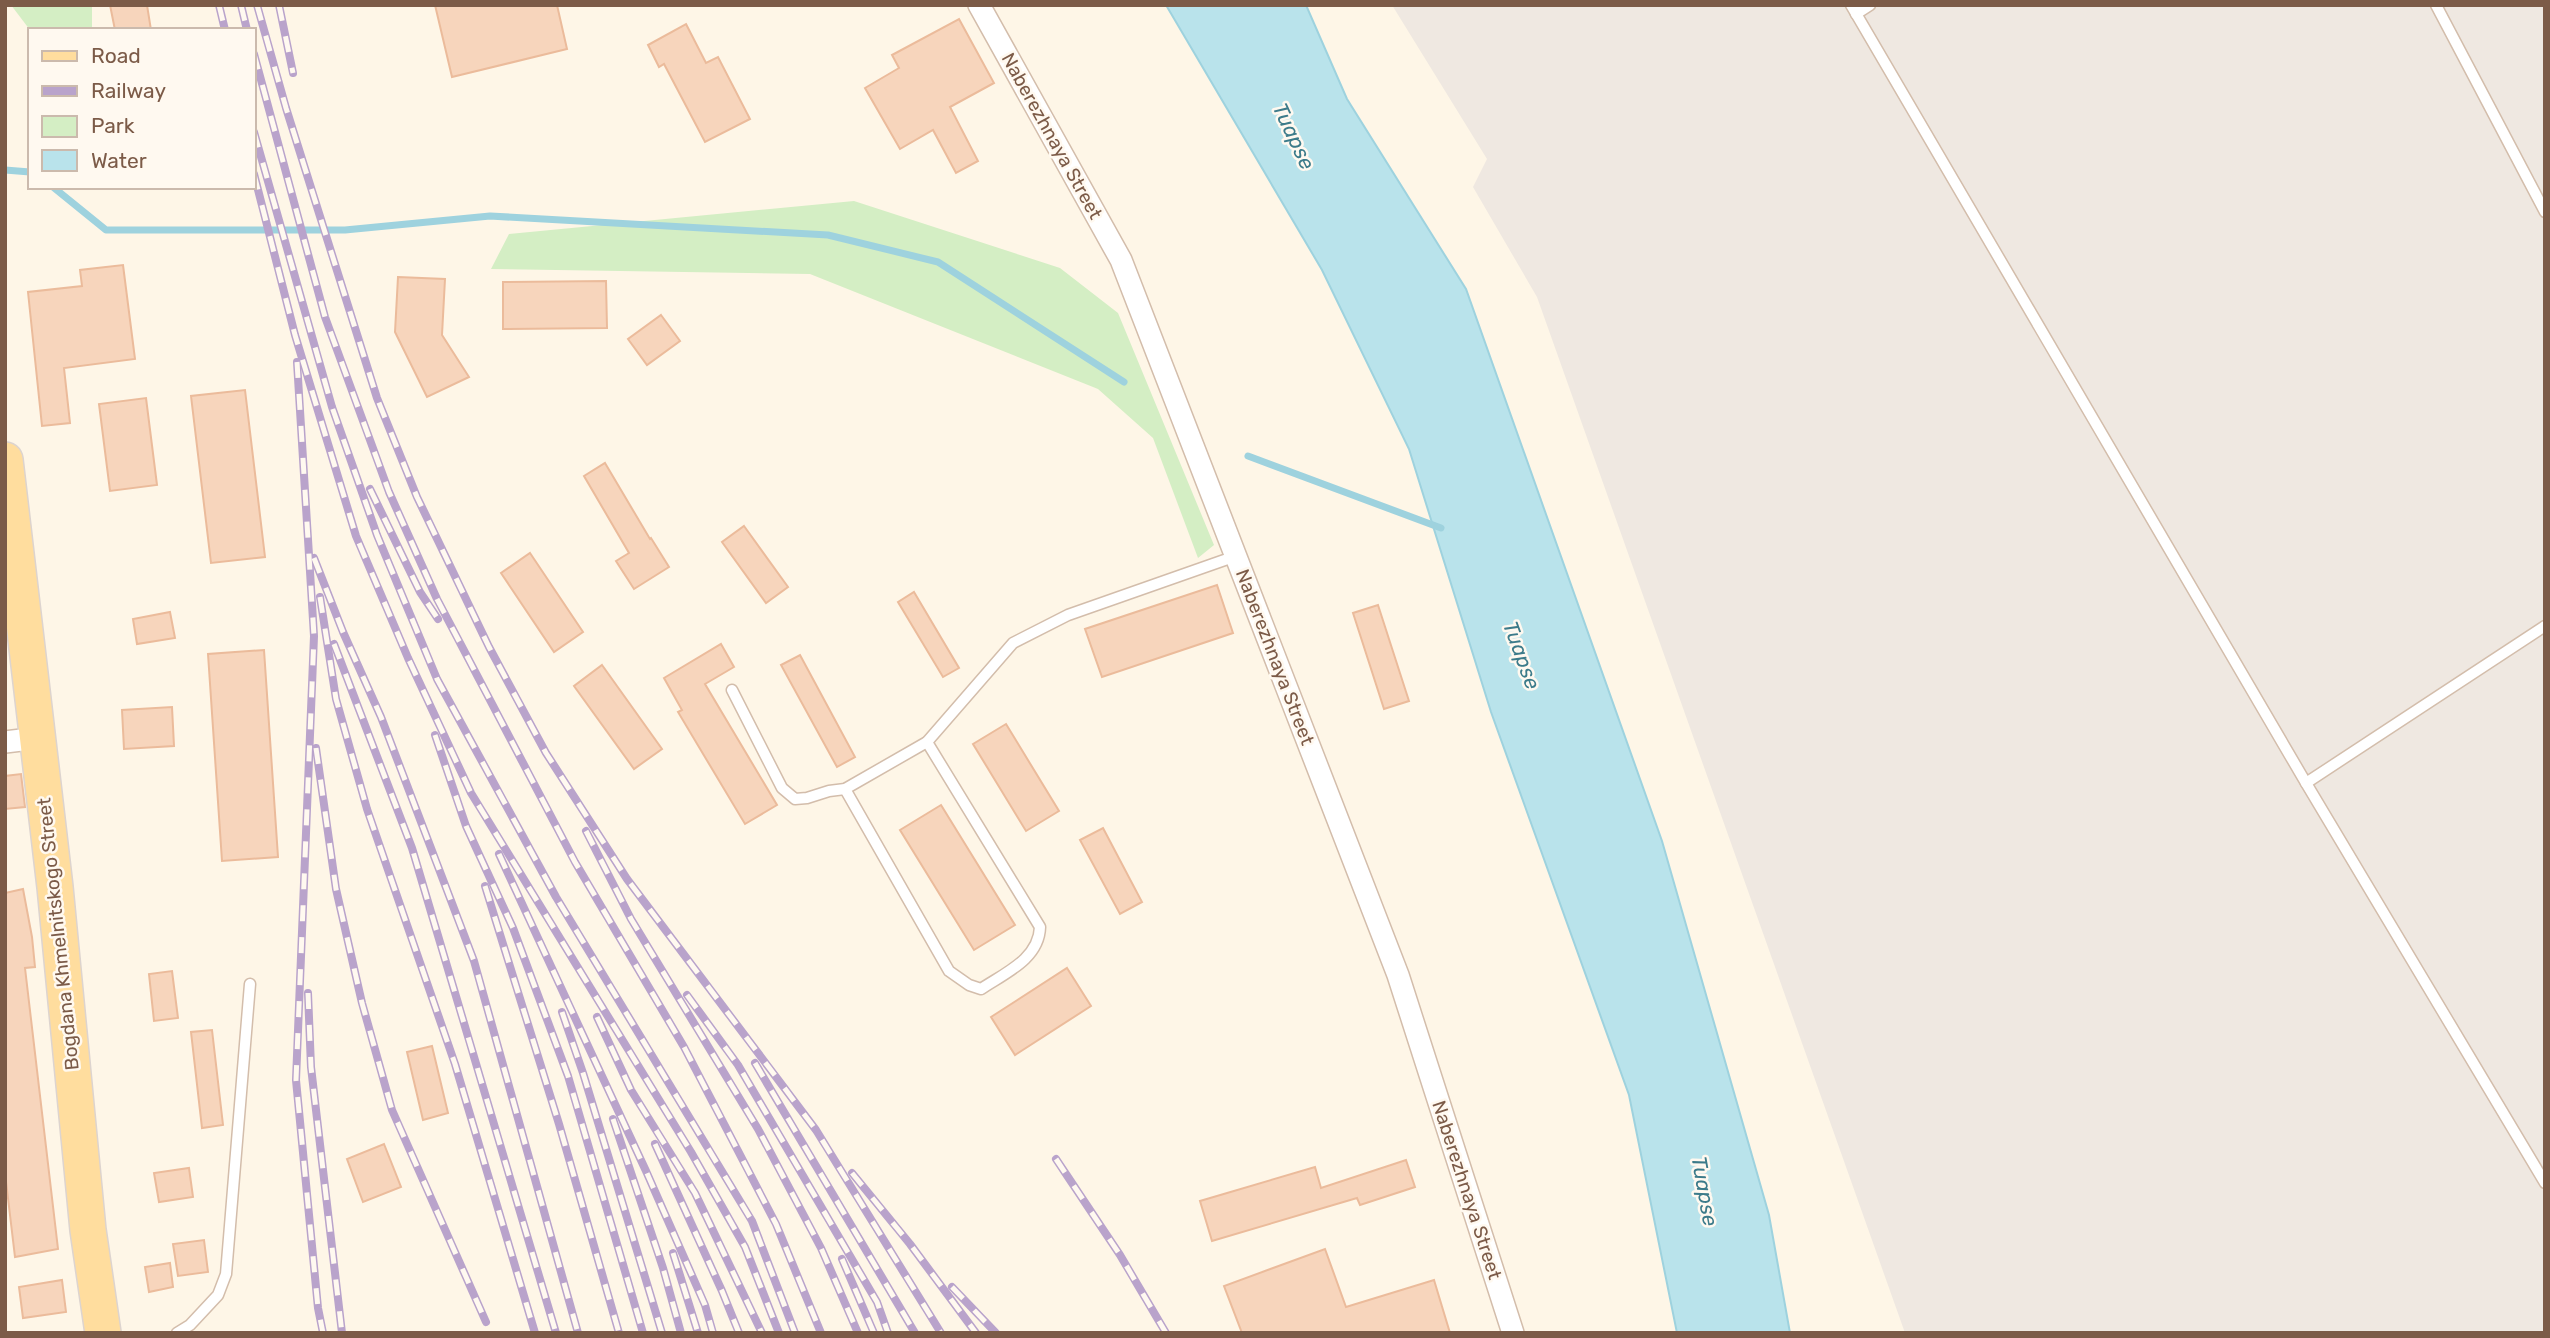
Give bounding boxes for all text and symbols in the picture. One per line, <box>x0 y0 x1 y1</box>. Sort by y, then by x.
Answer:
legend <box>28 28 256 189</box>
text: Road <box>91 43 141 68</box>
street label: Naberezhnaya Street <box>997 49 1108 224</box>
text: Railway <box>91 78 166 103</box>
water label: Tuapse <box>1268 99 1320 174</box>
text: Park <box>91 113 135 138</box>
text: Water <box>91 148 147 173</box>
street label: Naberezhnaya Street <box>1231 566 1319 749</box>
water label: Tuapse <box>1498 618 1546 693</box>
street label: Bogdana Khmelnitskogo Street <box>32 796 84 1071</box>
street label: Naberezhnaya Street <box>1427 1098 1507 1283</box>
water label: Tuapse <box>1687 1154 1723 1228</box>

